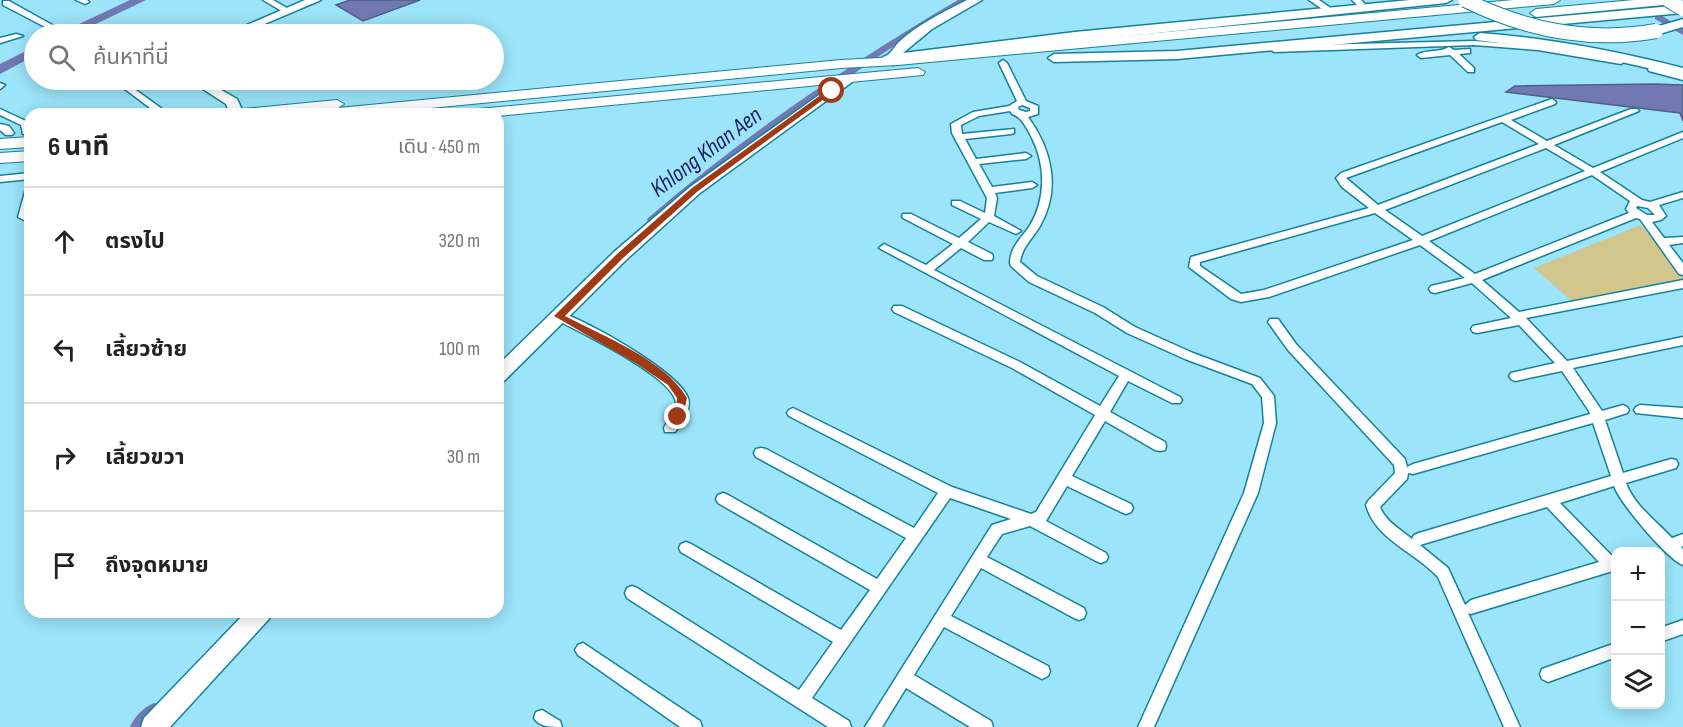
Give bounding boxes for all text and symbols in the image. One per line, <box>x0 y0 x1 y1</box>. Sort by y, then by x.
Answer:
search box <box>24 24 504 90</box>
icon: search <box>45 41 78 74</box>
text: ค้นหาที่นี่ <box>93 44 169 71</box>
route start <box>818 77 844 103</box>
water label: Khlong Khan Aen <box>644 101 768 203</box>
text: 6 นาที <box>48 132 109 163</box>
text: เดิน · 450 m <box>398 135 480 159</box>
icon: ahead <box>48 225 81 258</box>
text: ตรงไป <box>105 228 165 255</box>
text: 320 m <box>438 229 480 253</box>
icon: left <box>48 333 81 366</box>
text: เลี้ยวซ้าย <box>105 336 187 363</box>
text: 100 m <box>439 337 480 361</box>
route end <box>664 403 690 429</box>
icon: right <box>48 441 81 474</box>
text: เลี้ยวขวา <box>105 444 185 471</box>
text: 30 m <box>447 445 480 469</box>
map controls <box>1611 547 1665 709</box>
button: + <box>1611 547 1665 601</box>
icon: arrive <box>48 549 81 582</box>
text: ถึงจุดหมาย <box>105 552 209 579</box>
button: − <box>1611 601 1665 655</box>
button: layers <box>1611 655 1665 709</box>

